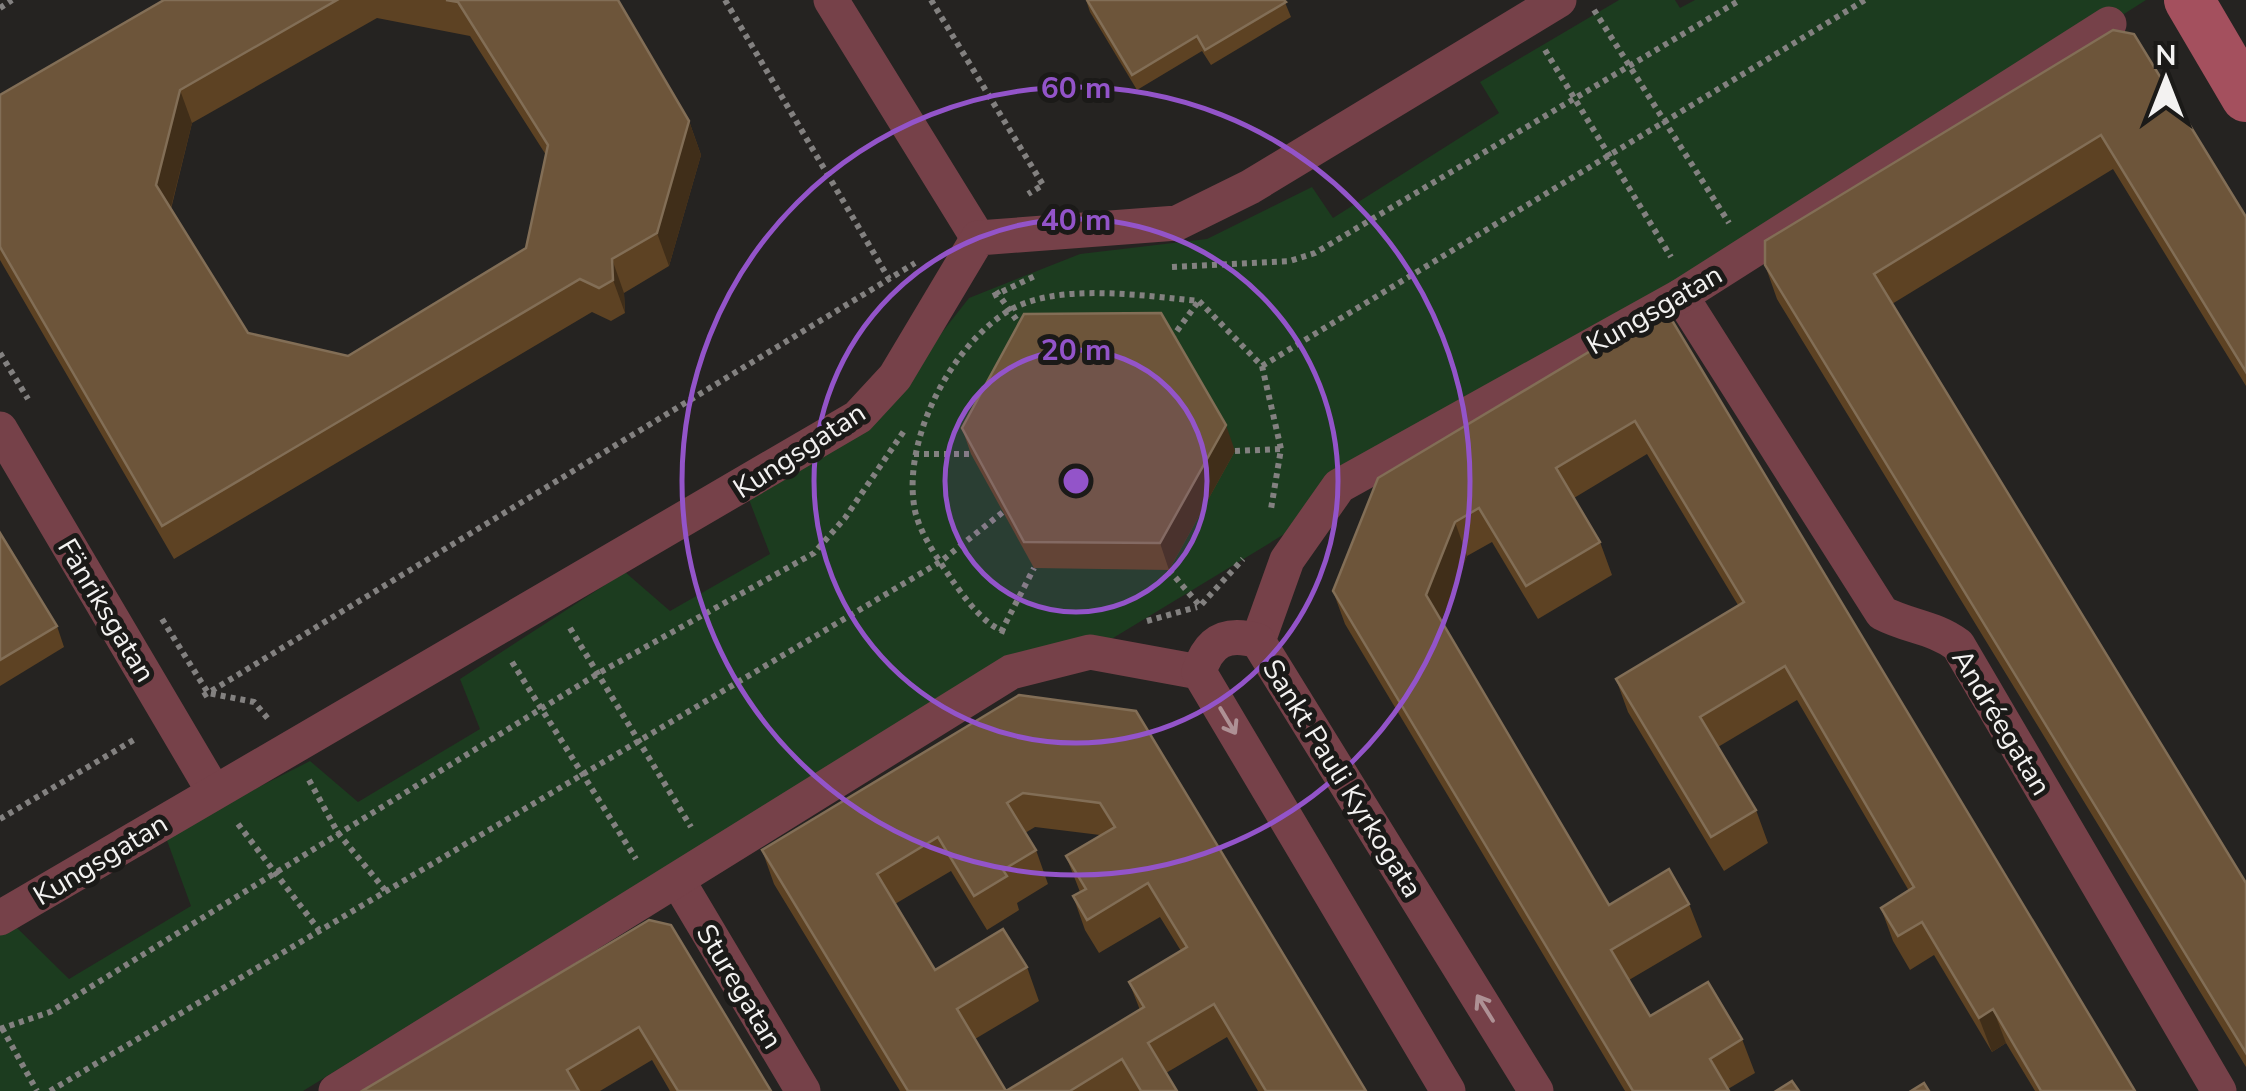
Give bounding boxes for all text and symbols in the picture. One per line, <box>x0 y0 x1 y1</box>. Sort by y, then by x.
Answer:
north arrow <box>2116 30 2216 130</box>
text: N <box>2156 37 2176 75</box>
text: 60 m <box>1041 68 1111 109</box>
text: 40 m <box>1041 200 1111 241</box>
street label: Kungsgatan <box>1580 256 1729 364</box>
text: 20 m <box>1041 330 1111 371</box>
street label: Kungsgatan <box>726 394 873 508</box>
centre of rings <box>1058 463 1094 499</box>
street label: Fänriksgatan <box>48 532 164 689</box>
street label: Andréegatan <box>1943 642 2060 803</box>
street label: Sankt Pauli Kyrkogata <box>1253 652 1431 905</box>
one-way arrow <box>1218 706 1238 735</box>
street label: Kungsgatan <box>26 805 175 915</box>
street label: Sturegatan <box>687 917 791 1056</box>
one-way arrow <box>1475 994 1495 1023</box>

